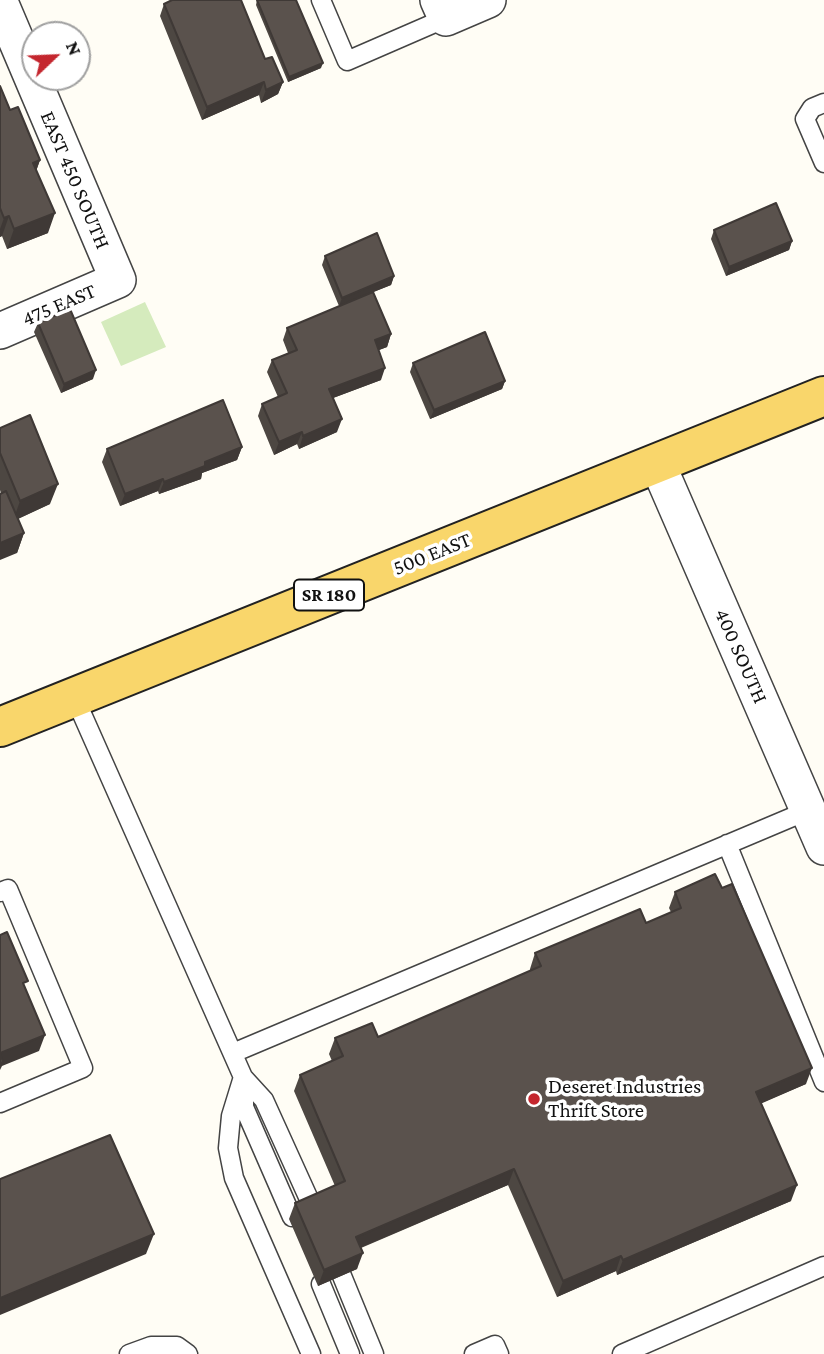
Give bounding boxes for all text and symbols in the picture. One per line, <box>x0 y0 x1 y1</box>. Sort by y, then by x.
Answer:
north arrow <box>21 21 91 91</box>
text: N <box>62 38 86 58</box>
street label: EAST 450 SOUTH <box>35 107 115 253</box>
street label: 475 EAST <box>18 278 100 332</box>
street label: 500 EAST <box>389 527 475 581</box>
road number: SR 180 <box>294 580 364 610</box>
street label: 400 SOUTH <box>709 605 773 707</box>
place label: Deseret Industries Thrift Store <box>548 1074 701 1124</box>
marker: Deseret Industries Thrift Store <box>526 1091 542 1107</box>

